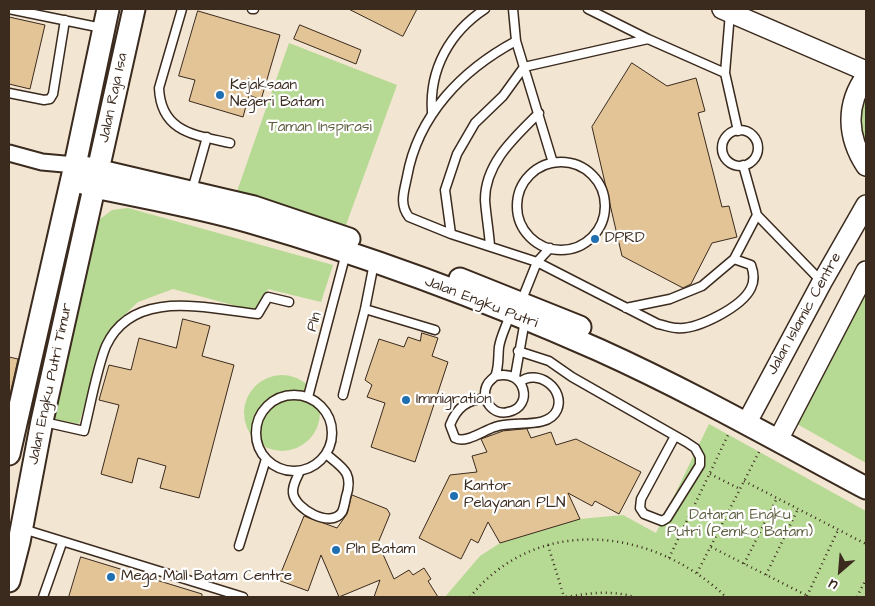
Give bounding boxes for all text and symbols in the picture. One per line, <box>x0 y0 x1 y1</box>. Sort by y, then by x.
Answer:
street label: Jalan Raja Isa <box>96 52 132 144</box>
place label: Kejaksaan Negeri Batam <box>230 77 324 112</box>
marker: Kejaksaan Negeri Batam <box>214 89 226 101</box>
park label: Taman Inspirasi <box>268 119 372 137</box>
place label: DPRD <box>605 230 645 248</box>
marker: DPRD <box>589 233 601 245</box>
street label: Jalan Islamic Centre <box>764 250 846 378</box>
street label: Jalan Engku Putri <box>422 273 540 333</box>
street label: Jalan Engku Putri Timur <box>25 301 77 467</box>
street label: Pln <box>304 310 326 334</box>
place label: Immigration <box>416 391 492 409</box>
marker: Immigration <box>400 394 412 406</box>
place label: Kantor Pelayanan PLN <box>464 478 566 513</box>
marker: Kantor Pelayanan PLN <box>448 490 460 502</box>
park label: Dataran Engku Putri (Pemko Batam) <box>667 507 813 542</box>
place label: Pln Batam <box>346 541 415 559</box>
marker: Pln Batam <box>330 544 342 556</box>
north arrow <box>815 546 865 596</box>
place label: Mega Mall Batam Centre <box>121 568 292 586</box>
marker: Mega Mall Batam Centre <box>105 571 117 583</box>
text: U <box>825 574 841 595</box>

